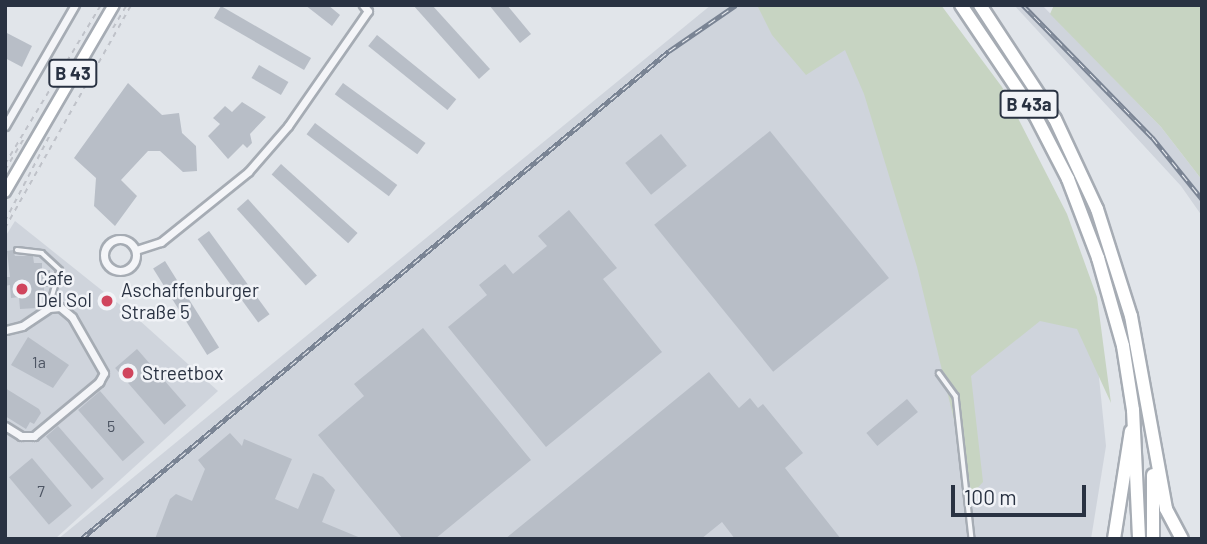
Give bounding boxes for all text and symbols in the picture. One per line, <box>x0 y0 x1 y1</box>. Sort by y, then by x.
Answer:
road number: B 43 <box>47 58 99 88</box>
road number: B 43a <box>999 90 1059 119</box>
place label: Cafe Del Sol <box>36 267 92 311</box>
place label: Aschaffenburger Straße 5 <box>121 279 259 323</box>
marker: Cafe Del Sol <box>14 281 30 297</box>
marker: Aschaffenburger Straße 5 <box>99 293 115 309</box>
house number: 1a <box>32 352 46 372</box>
place label: Streetbox <box>142 362 223 384</box>
marker: Streetbox <box>120 365 136 381</box>
house number: 5 <box>107 416 115 436</box>
scale bar <box>955 470 1090 514</box>
house number: 7 <box>37 481 45 501</box>
text: 100 m <box>964 484 1017 509</box>

